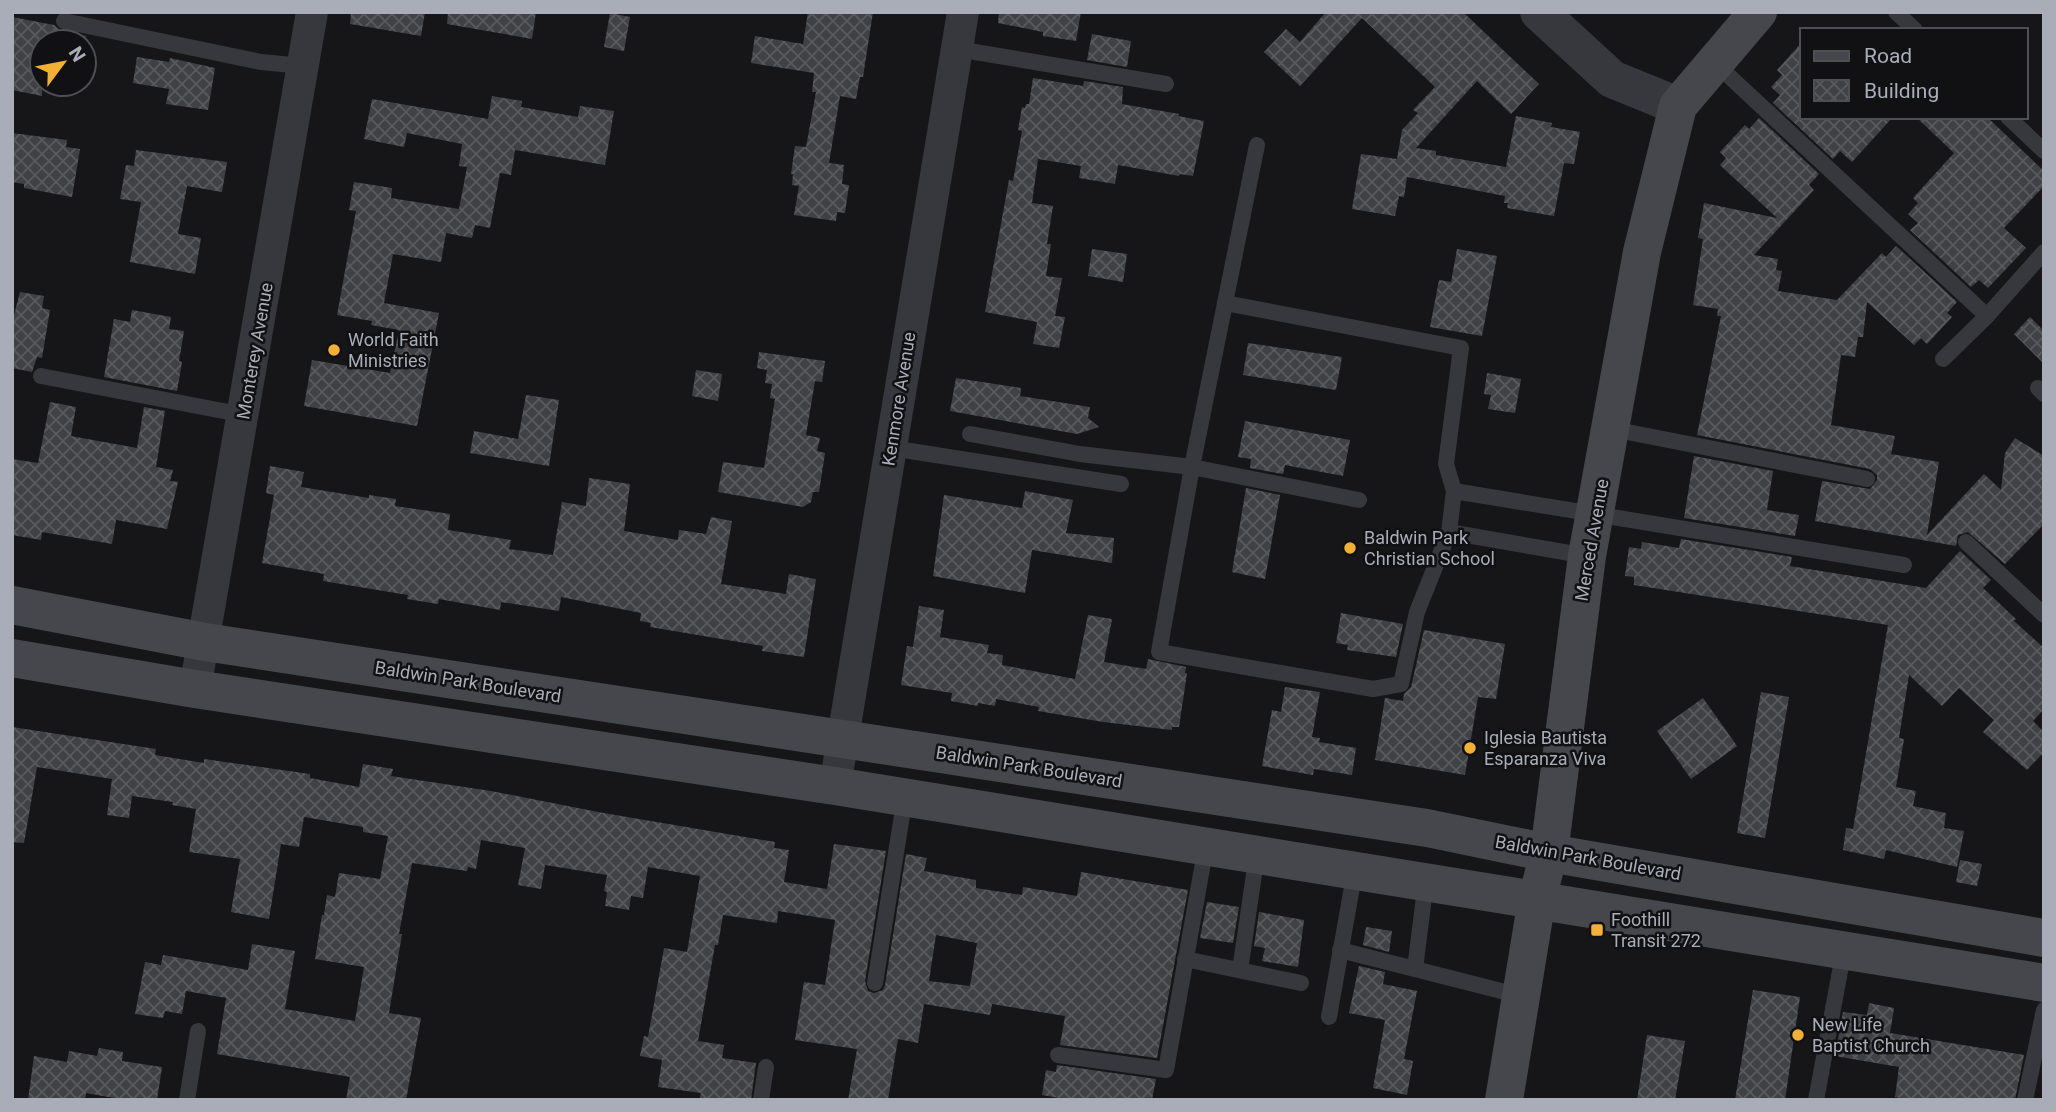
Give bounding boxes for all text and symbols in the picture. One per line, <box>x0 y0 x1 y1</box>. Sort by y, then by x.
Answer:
north arrow <box>28 28 98 98</box>
legend <box>1800 28 2028 119</box>
text: N <box>64 42 90 66</box>
text: Road <box>1864 44 1912 68</box>
text: Building <box>1864 79 1939 103</box>
street label: Monterey Avenue <box>232 281 277 421</box>
place label: World Faith Ministries <box>348 329 439 371</box>
street label: Kenmore Avenue <box>878 330 919 467</box>
marker: World Faith Ministries <box>326 342 342 358</box>
street label: Merced Avenue <box>1570 477 1613 603</box>
place label: Baldwin Park Christian School <box>1364 527 1495 569</box>
marker: Baldwin Park Christian School <box>1342 540 1358 556</box>
street label: Baldwin Park Boulevard <box>373 656 563 707</box>
place label: Iglesia Bautista Esparanza Viva <box>1484 727 1607 769</box>
marker: Iglesia Bautista Esparanza Viva <box>1462 740 1478 756</box>
street label: Baldwin Park Boulevard <box>934 741 1124 792</box>
street label: Baldwin Park Boulevard <box>1494 831 1683 884</box>
place label: Foothill Transit 272 <box>1611 909 1701 951</box>
marker: Foothill Transit 272 <box>1589 922 1605 938</box>
place label: New Life Baptist Church <box>1812 1014 1930 1056</box>
marker: New Life Baptist Church <box>1790 1027 1806 1043</box>

